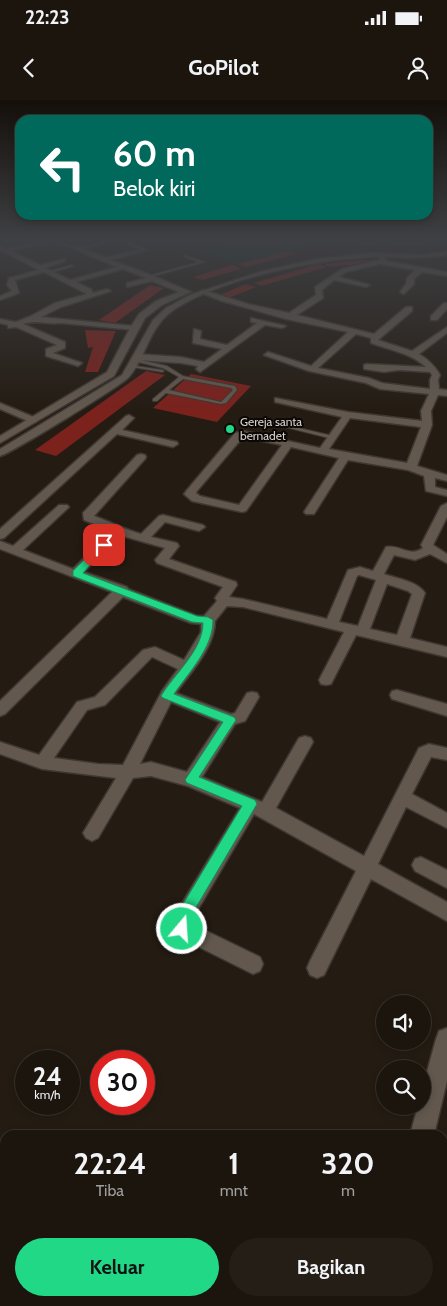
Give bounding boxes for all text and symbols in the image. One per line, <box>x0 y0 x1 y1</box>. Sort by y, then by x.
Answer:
text: 22:23 <box>25 6 70 29</box>
icon: back <box>15 54 43 82</box>
text: GoPilot <box>188 54 259 81</box>
icon: person <box>404 54 432 82</box>
text: 60 m <box>113 132 196 175</box>
icon: left <box>30 135 95 200</box>
text: Belok kiri <box>113 175 196 202</box>
place label: Gereja santa bernadet <box>240 414 302 443</box>
marker: Gereja santa bernadet <box>224 423 236 435</box>
pin <box>83 524 125 566</box>
icon: arrive <box>90 531 118 559</box>
position arrow <box>155 902 207 954</box>
map controls <box>376 995 431 1115</box>
button: sound <box>376 995 431 1050</box>
speed limit sign: 30 <box>90 1050 155 1115</box>
button: search <box>376 1060 431 1115</box>
text: 24 <box>33 1061 62 1091</box>
text: km/h <box>34 1087 61 1102</box>
text: 22:24 <box>73 1145 146 1182</box>
text: 1 <box>228 1145 239 1182</box>
text: 320 <box>321 1145 375 1182</box>
text: Tiba <box>96 1181 124 1200</box>
text: mnt <box>220 1181 248 1200</box>
text: m <box>341 1181 355 1200</box>
button: Keluar <box>15 1238 219 1296</box>
button: Bagikan <box>229 1238 433 1296</box>

